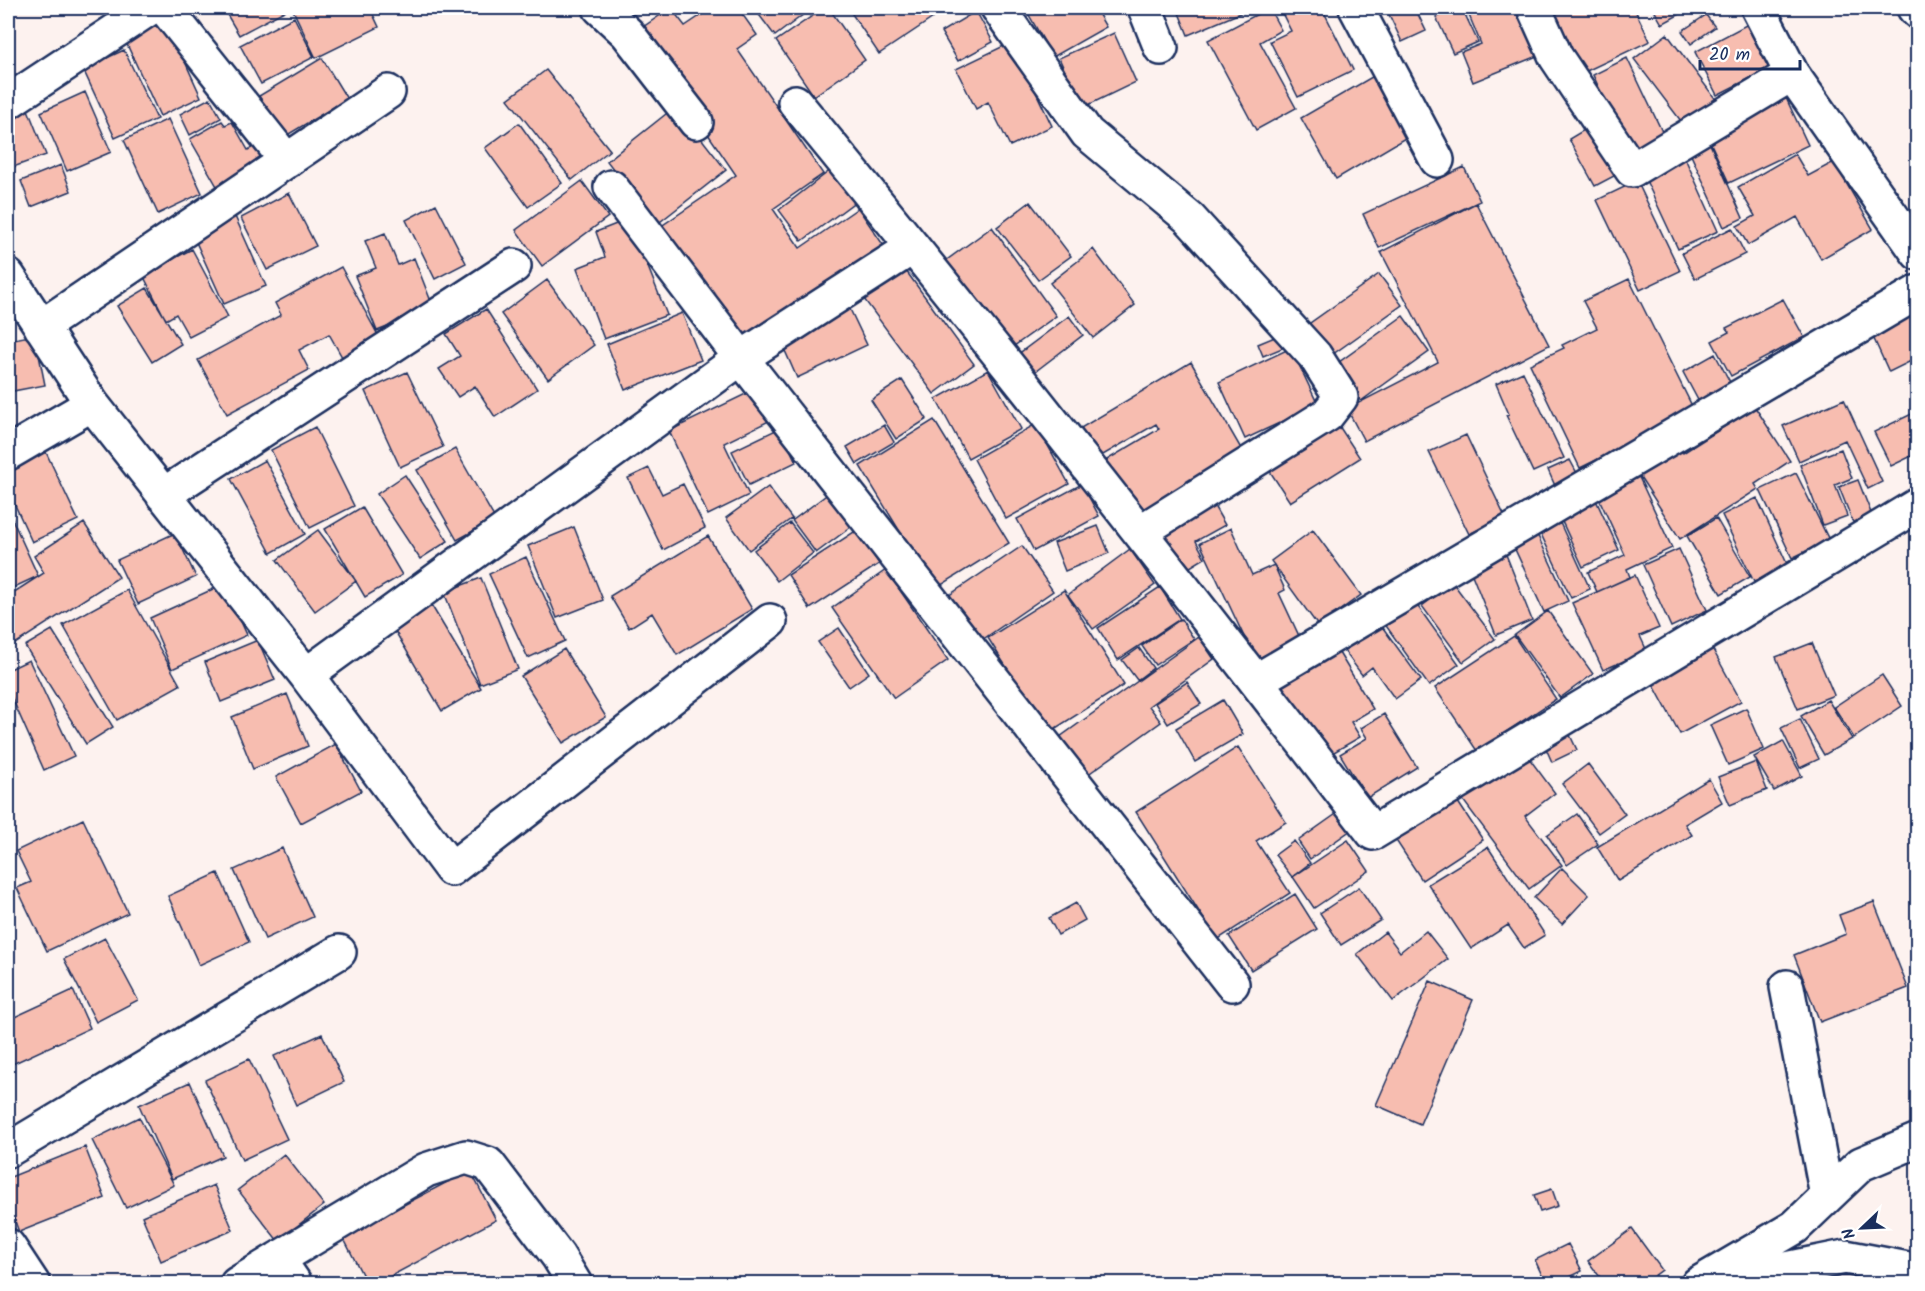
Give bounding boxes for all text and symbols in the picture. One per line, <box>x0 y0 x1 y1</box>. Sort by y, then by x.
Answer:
scale bar <box>1700 33 1800 71</box>
text: 20 m <box>1709 41 1750 70</box>
north arrow <box>1832 1198 1892 1258</box>
text: N <box>1836 1224 1863 1243</box>

